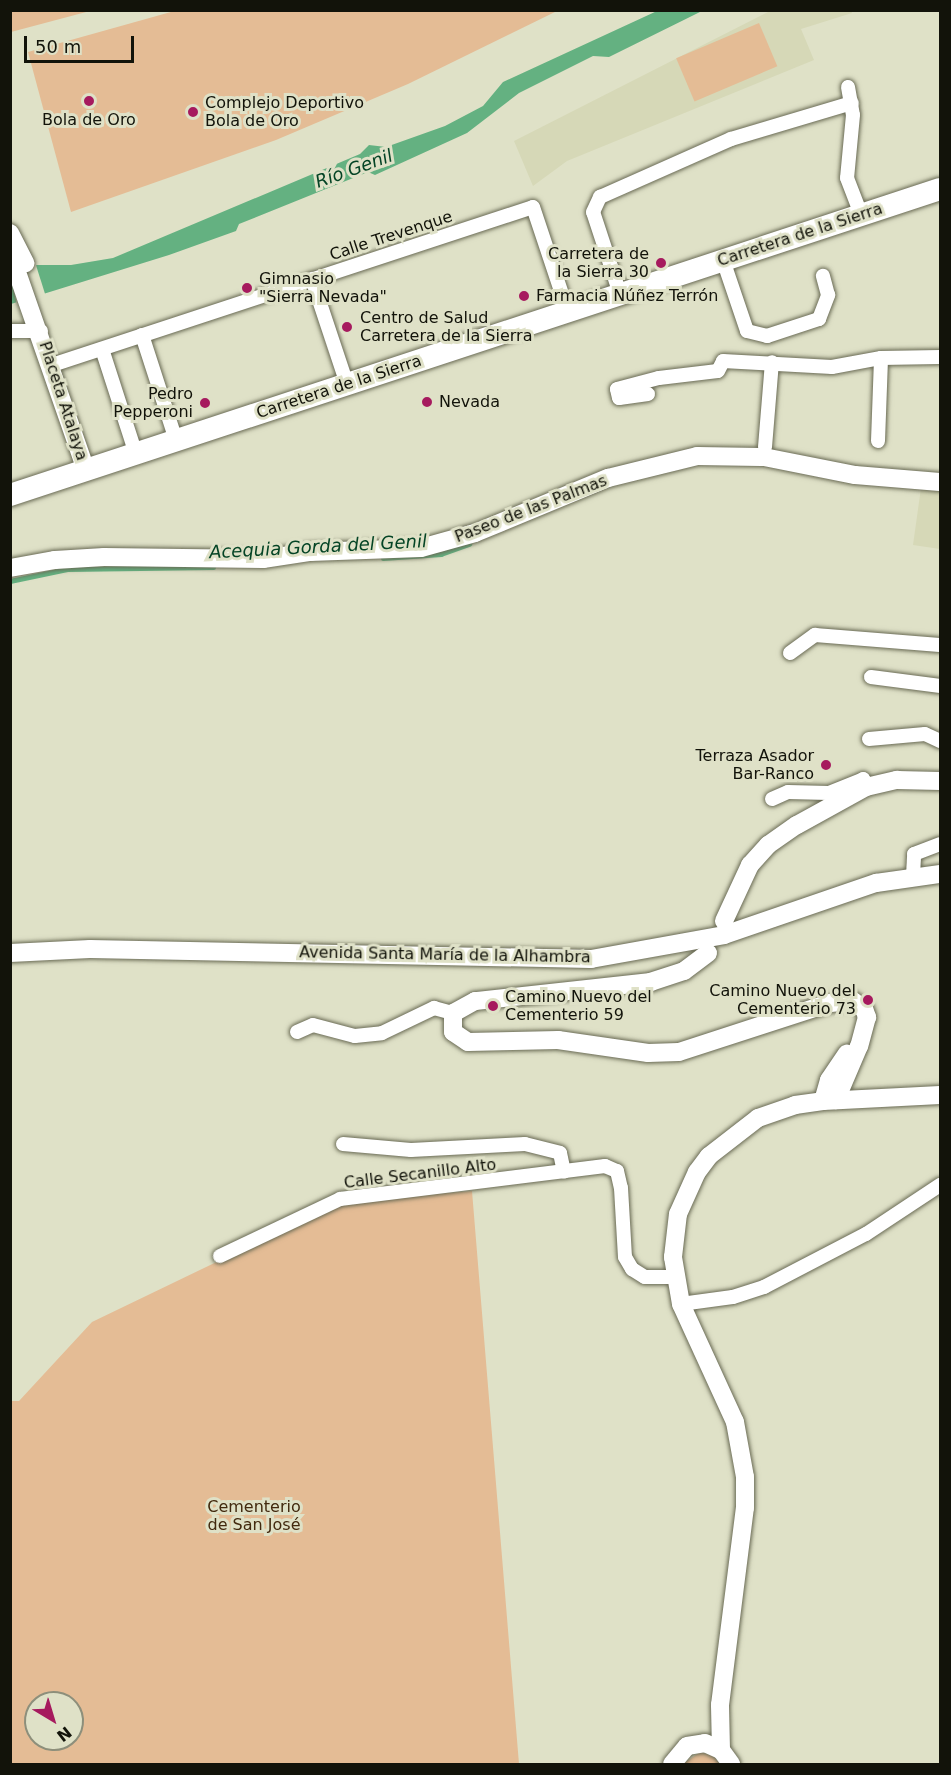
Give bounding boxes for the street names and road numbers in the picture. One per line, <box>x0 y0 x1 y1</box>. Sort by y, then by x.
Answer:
street label: Carretera de la Sierra <box>715 199 885 271</box>
street label: Calle Trevenque <box>327 207 455 265</box>
street label: Placeta Atalaya <box>35 339 91 463</box>
street label: Carretera de la Sierra <box>254 351 424 423</box>
street label: Paseo de las Palmas <box>452 471 610 547</box>
street label: Avenida Santa María de la Alhambra <box>299 943 591 967</box>
street label: Calle Secanillo Alto <box>343 1155 497 1193</box>

